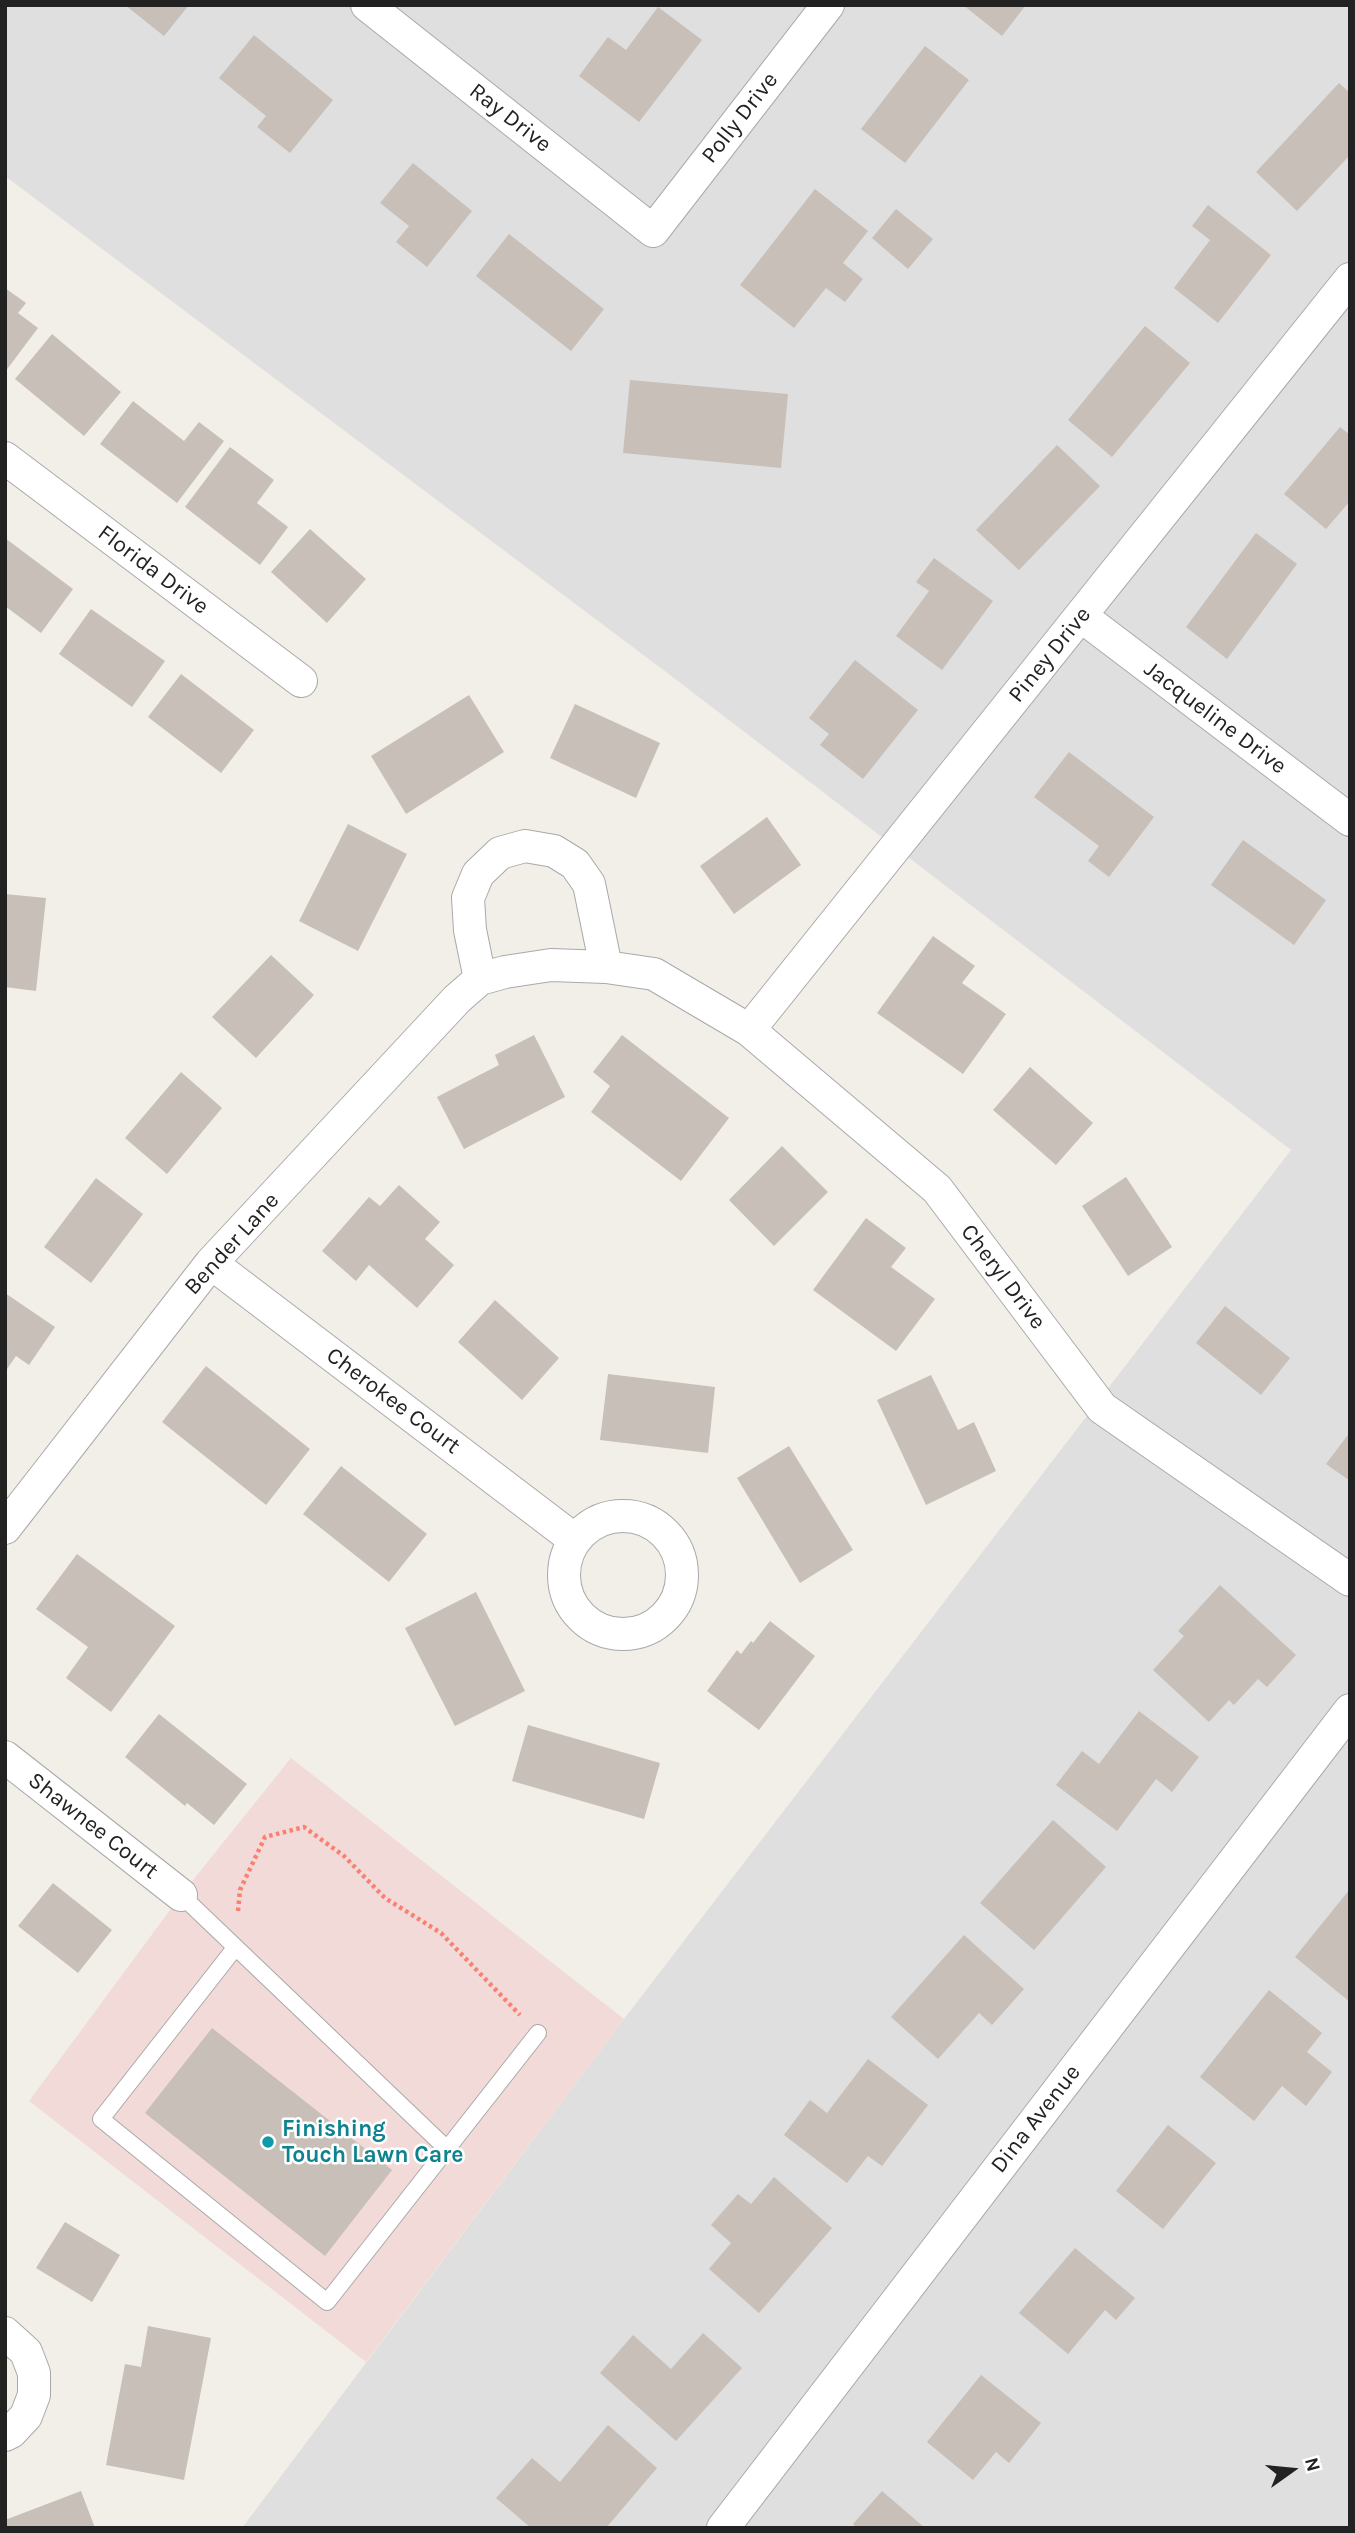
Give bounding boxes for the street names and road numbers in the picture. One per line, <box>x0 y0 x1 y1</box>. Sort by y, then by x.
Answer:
street label: Polly Drive <box>696 67 784 169</box>
street label: Ray Drive <box>463 77 557 159</box>
street label: Florida Drive <box>92 519 214 621</box>
street label: Piney Drive <box>1003 602 1097 708</box>
street label: Jacqueline Drive <box>1138 655 1292 781</box>
street label: Bender Lane <box>179 1187 285 1301</box>
street label: Cheryl Drive <box>955 1219 1051 1335</box>
street label: Cherokee Court <box>321 1342 465 1460</box>
street label: Shawnee Court <box>22 1767 164 1885</box>
street label: Dina Avenue <box>985 2059 1087 2179</box>

